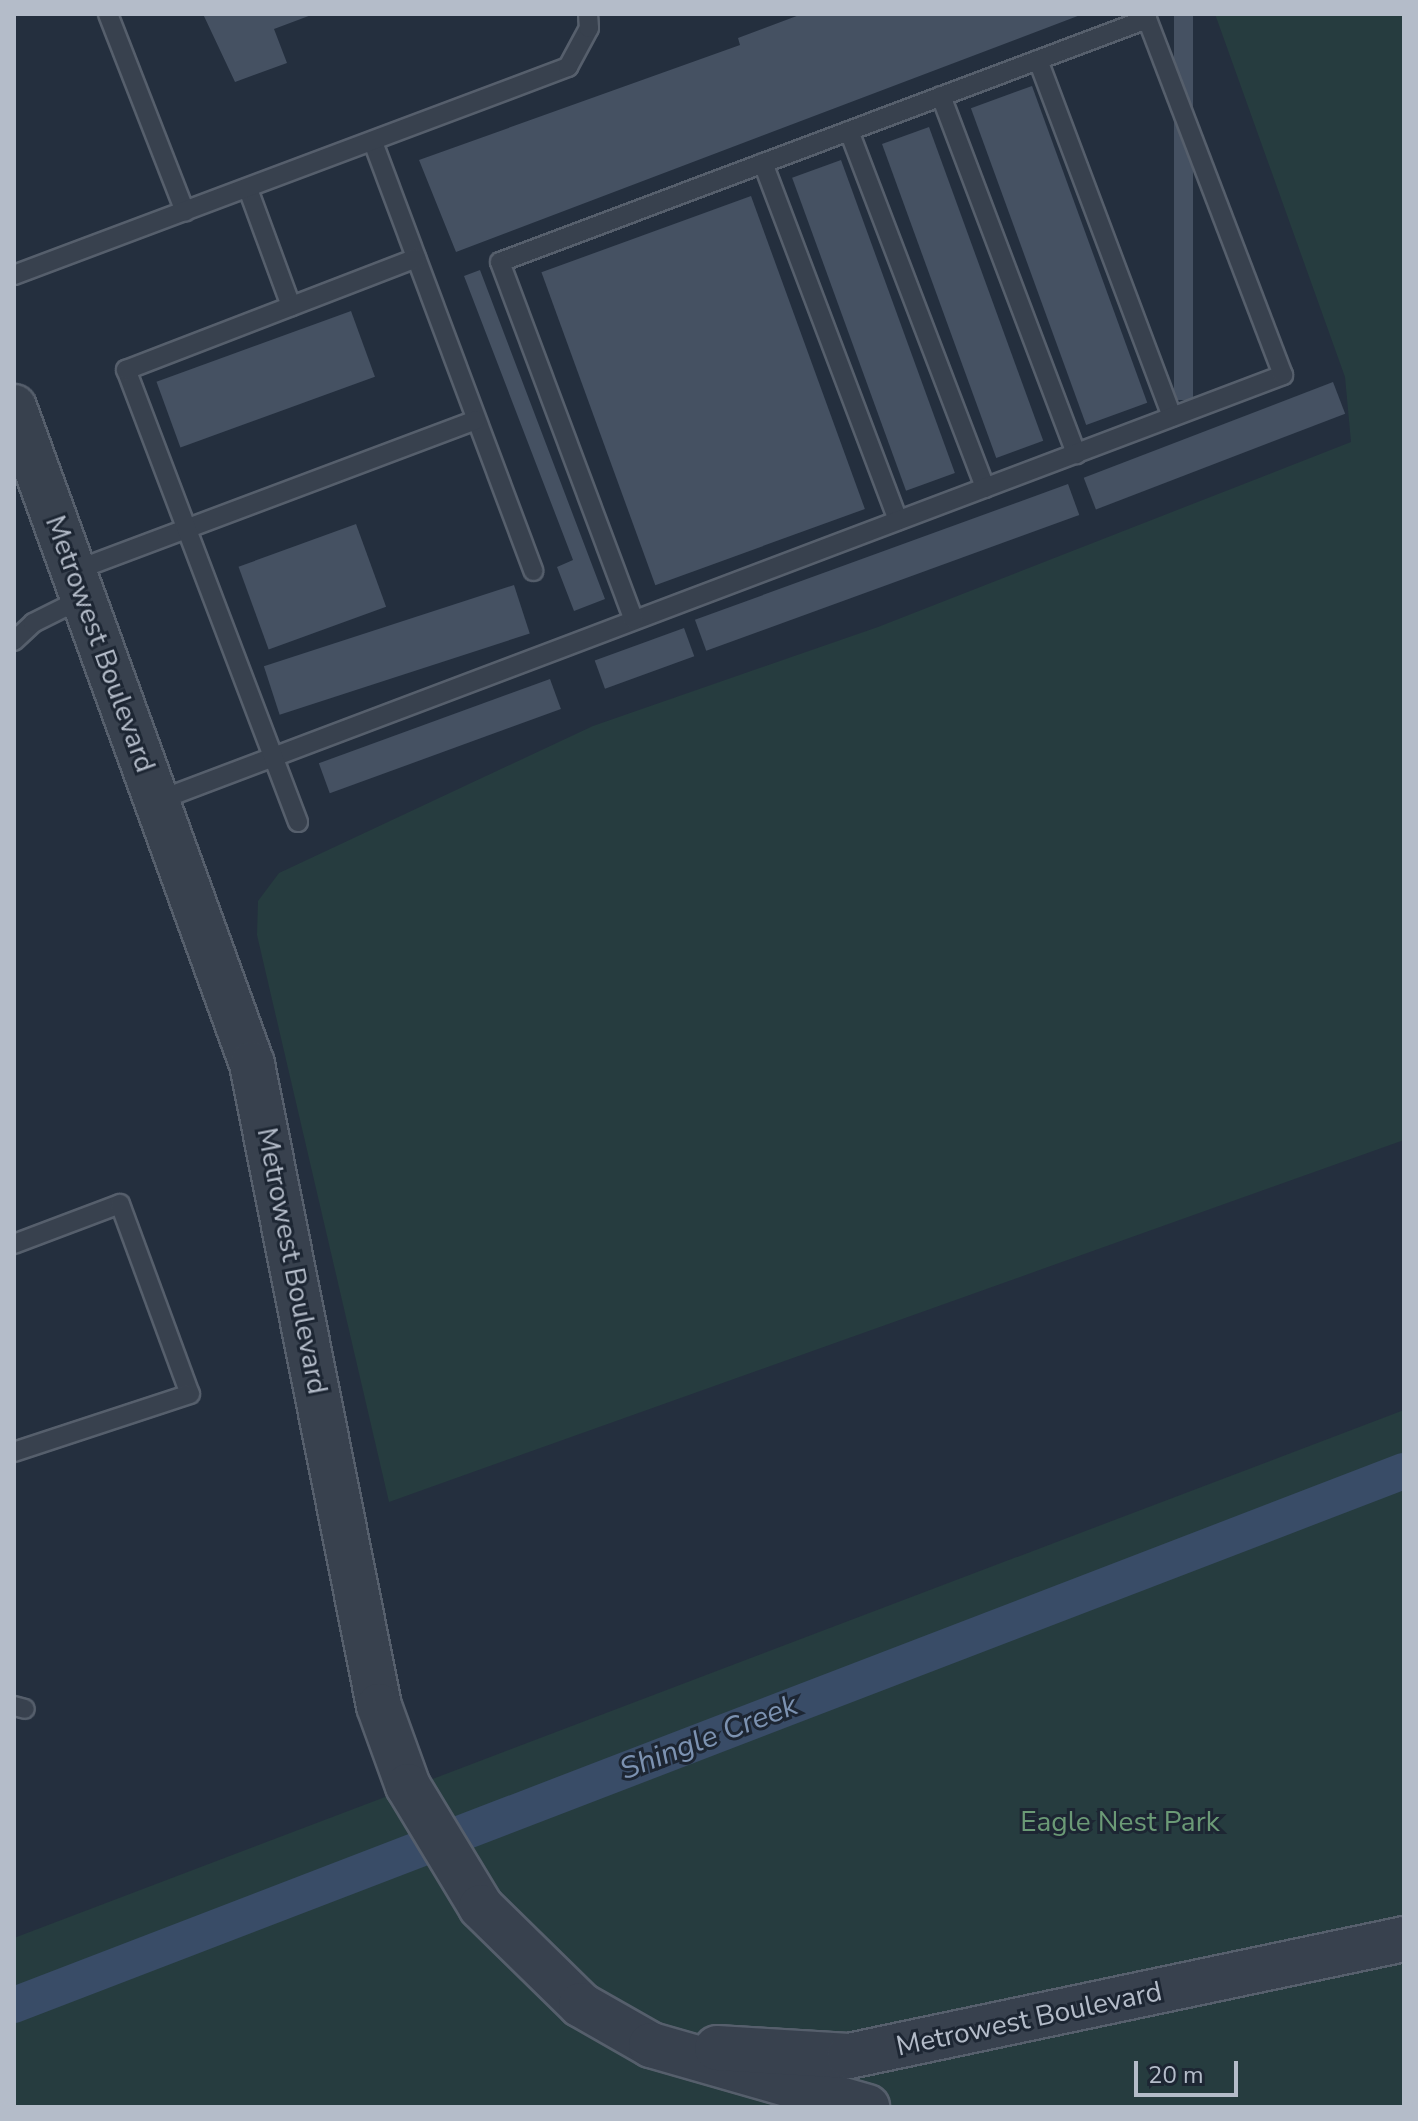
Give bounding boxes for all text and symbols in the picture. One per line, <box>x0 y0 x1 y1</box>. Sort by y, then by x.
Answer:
street label: Metrowest Boulevard <box>38 511 162 777</box>
street label: Metrowest Boulevard <box>250 1125 334 1397</box>
water label: Shingle Creek <box>615 1688 803 1788</box>
park label: Eagle Nest Park <box>1020 1805 1220 1839</box>
street label: Metrowest Boulevard <box>893 1974 1165 2064</box>
scale bar <box>1138 2045 1242 2095</box>
text: 20 m <box>1148 2059 1204 2091</box>

